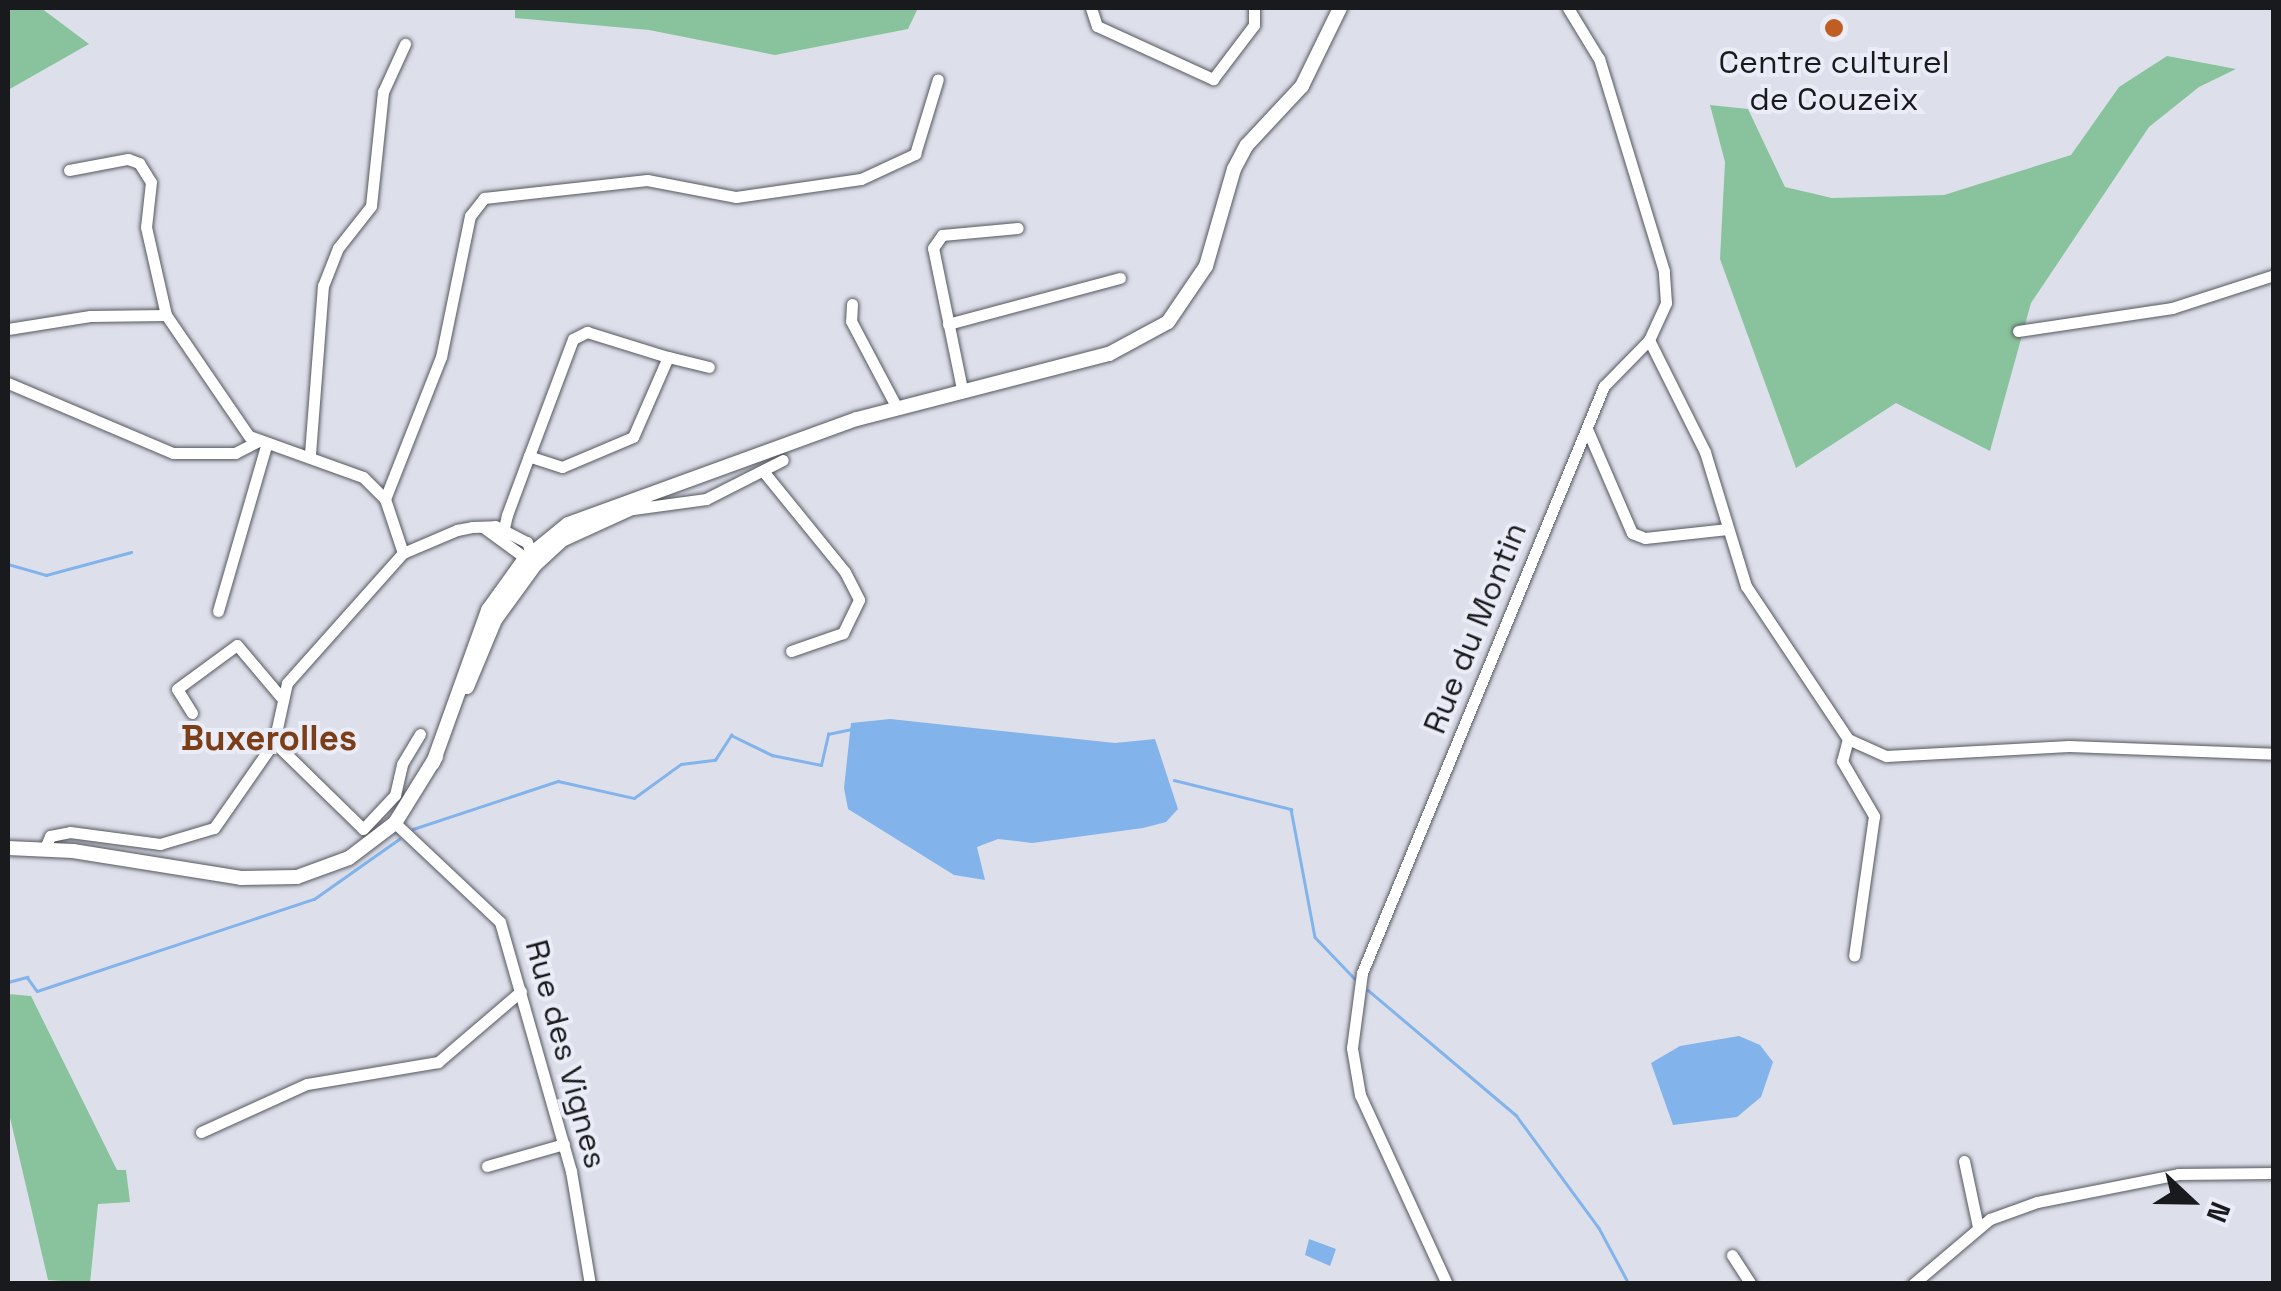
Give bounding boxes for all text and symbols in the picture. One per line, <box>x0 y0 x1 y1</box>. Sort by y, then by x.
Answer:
marker: Centre culturel de Couzeix <box>1823 17 1845 39</box>
place label: Centre culturel de Couzeix <box>1718 44 1950 119</box>
street label: Rue du Montin <box>1415 517 1535 739</box>
district label: Buxerolles <box>181 717 357 759</box>
street label: Rue des Vignes <box>517 935 615 1173</box>
north arrow <box>2141 1151 2241 1251</box>
text: N <box>2199 1197 2239 1228</box>

